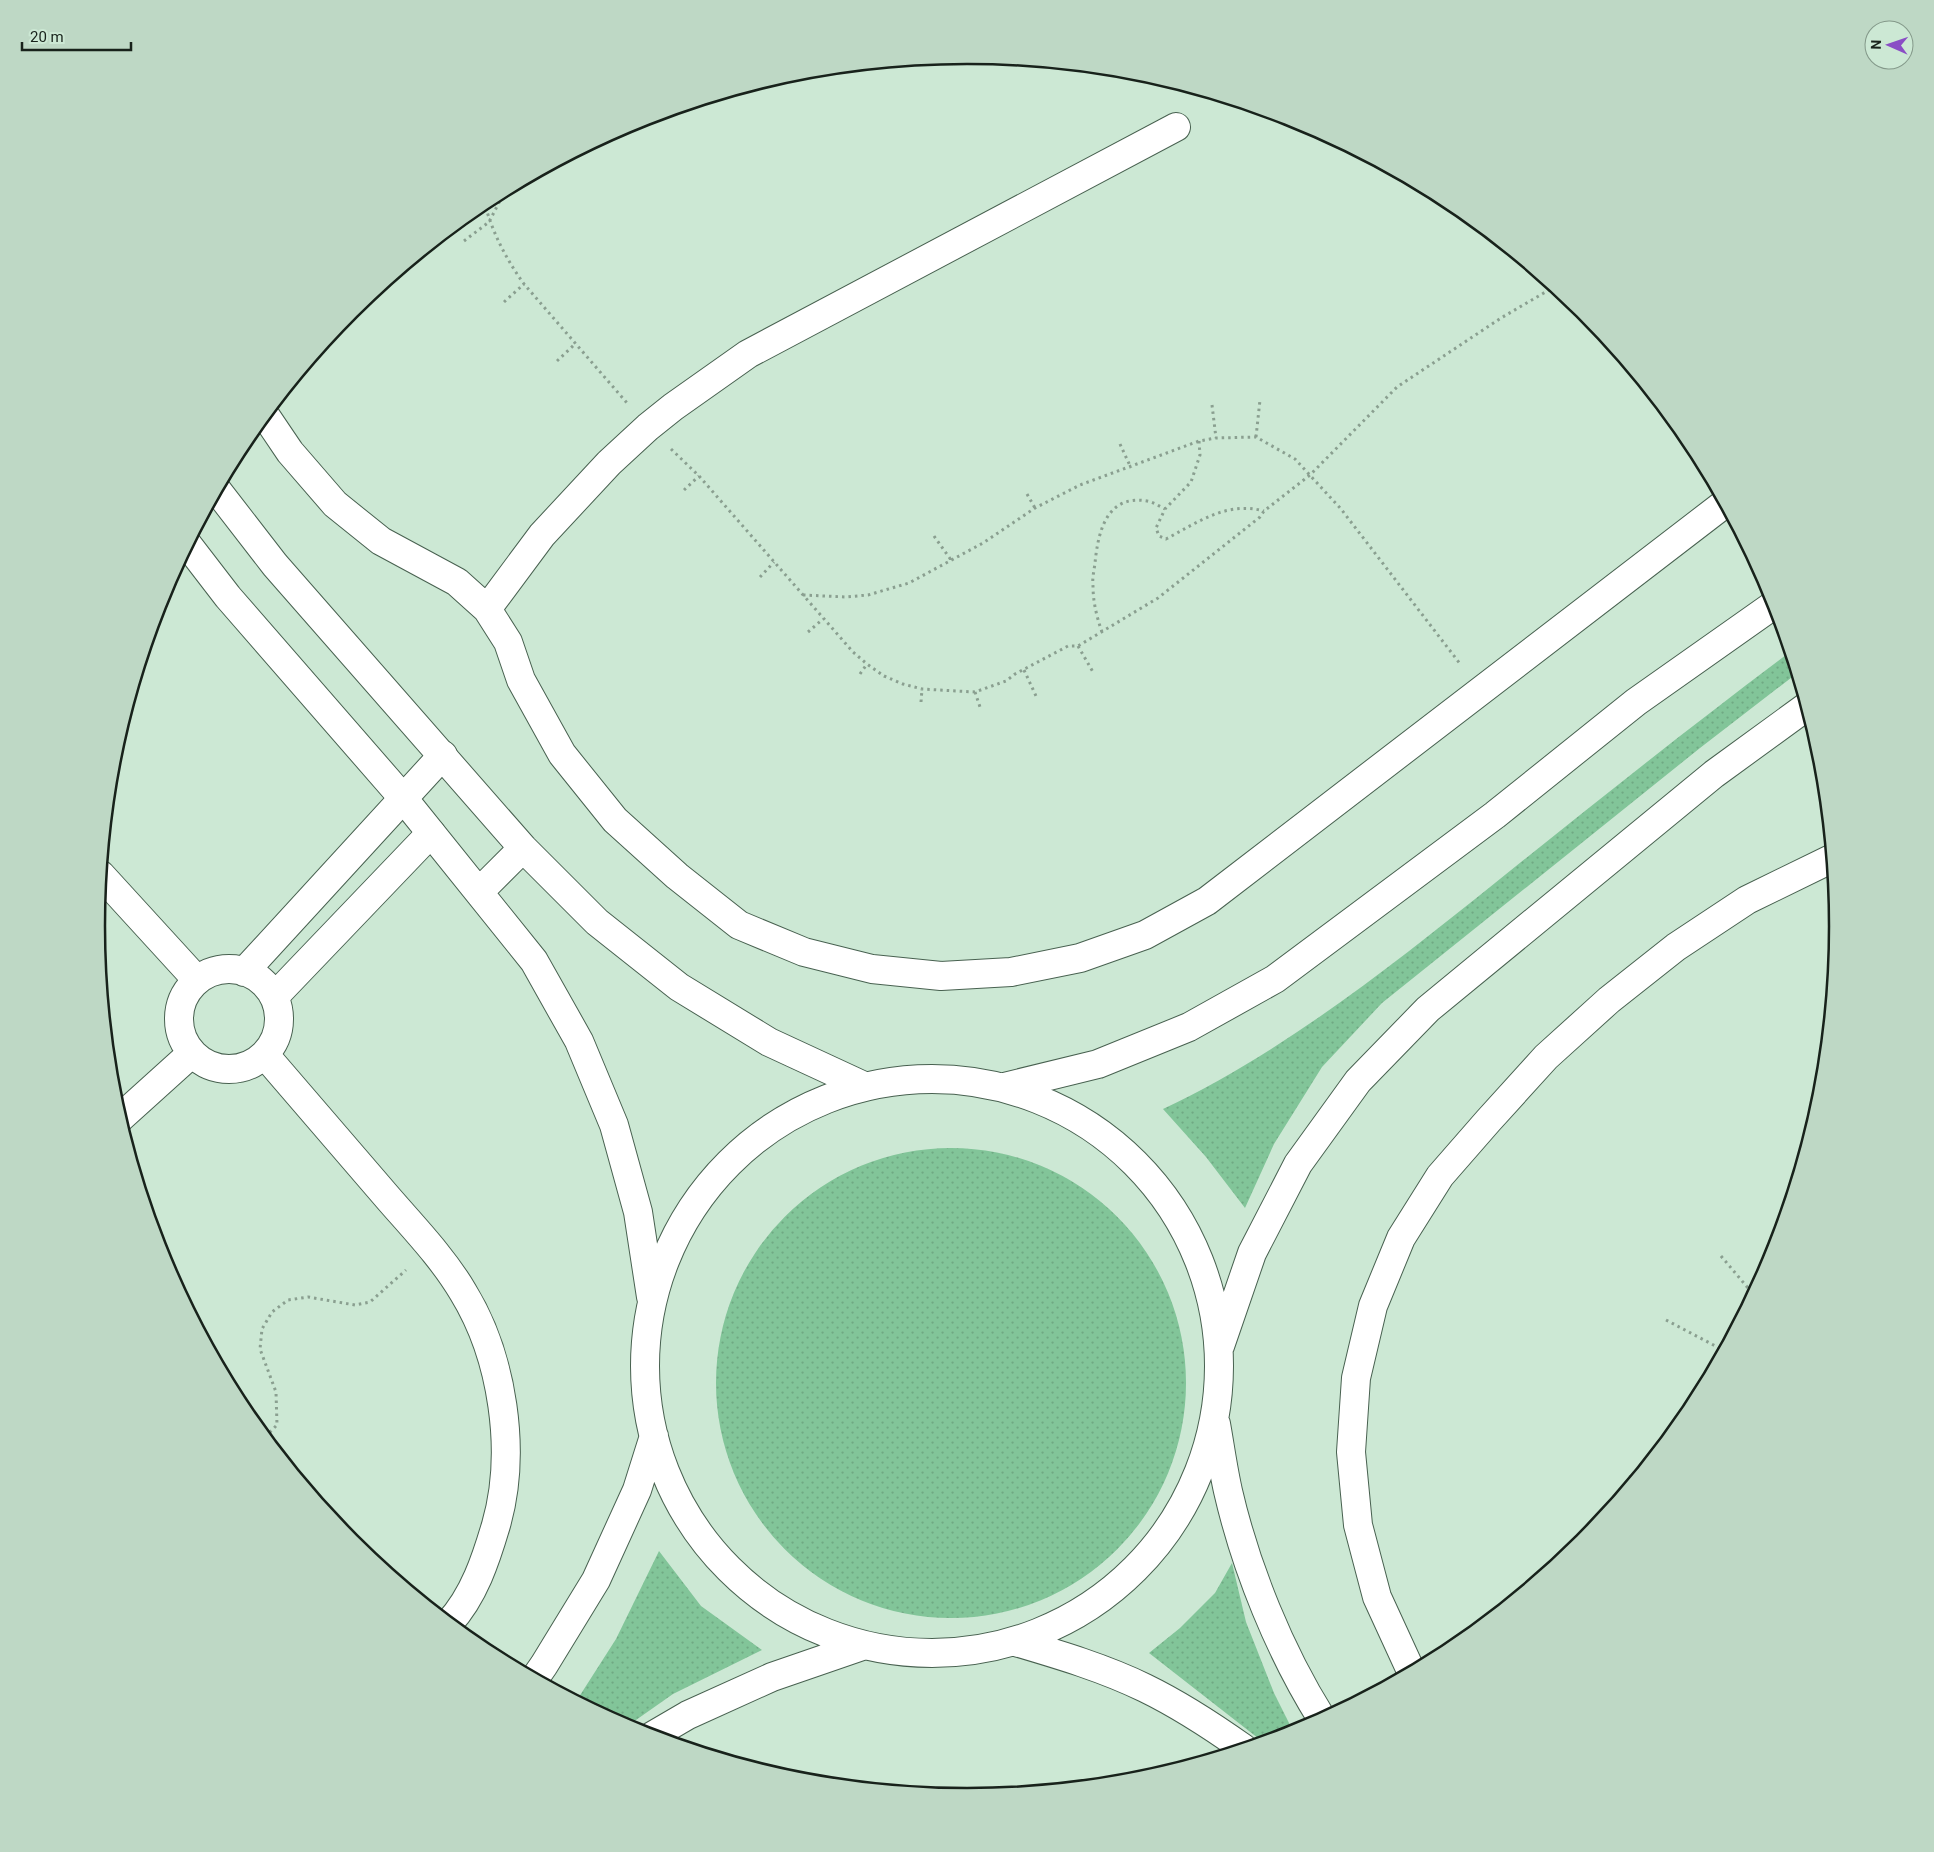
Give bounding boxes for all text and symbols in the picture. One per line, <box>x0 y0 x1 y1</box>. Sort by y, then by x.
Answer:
scale bar <box>22 20 131 52</box>
north arrow <box>1864 20 1914 70</box>
text: 20 m <box>30 28 64 46</box>
text: N <box>1868 39 1884 50</box>

